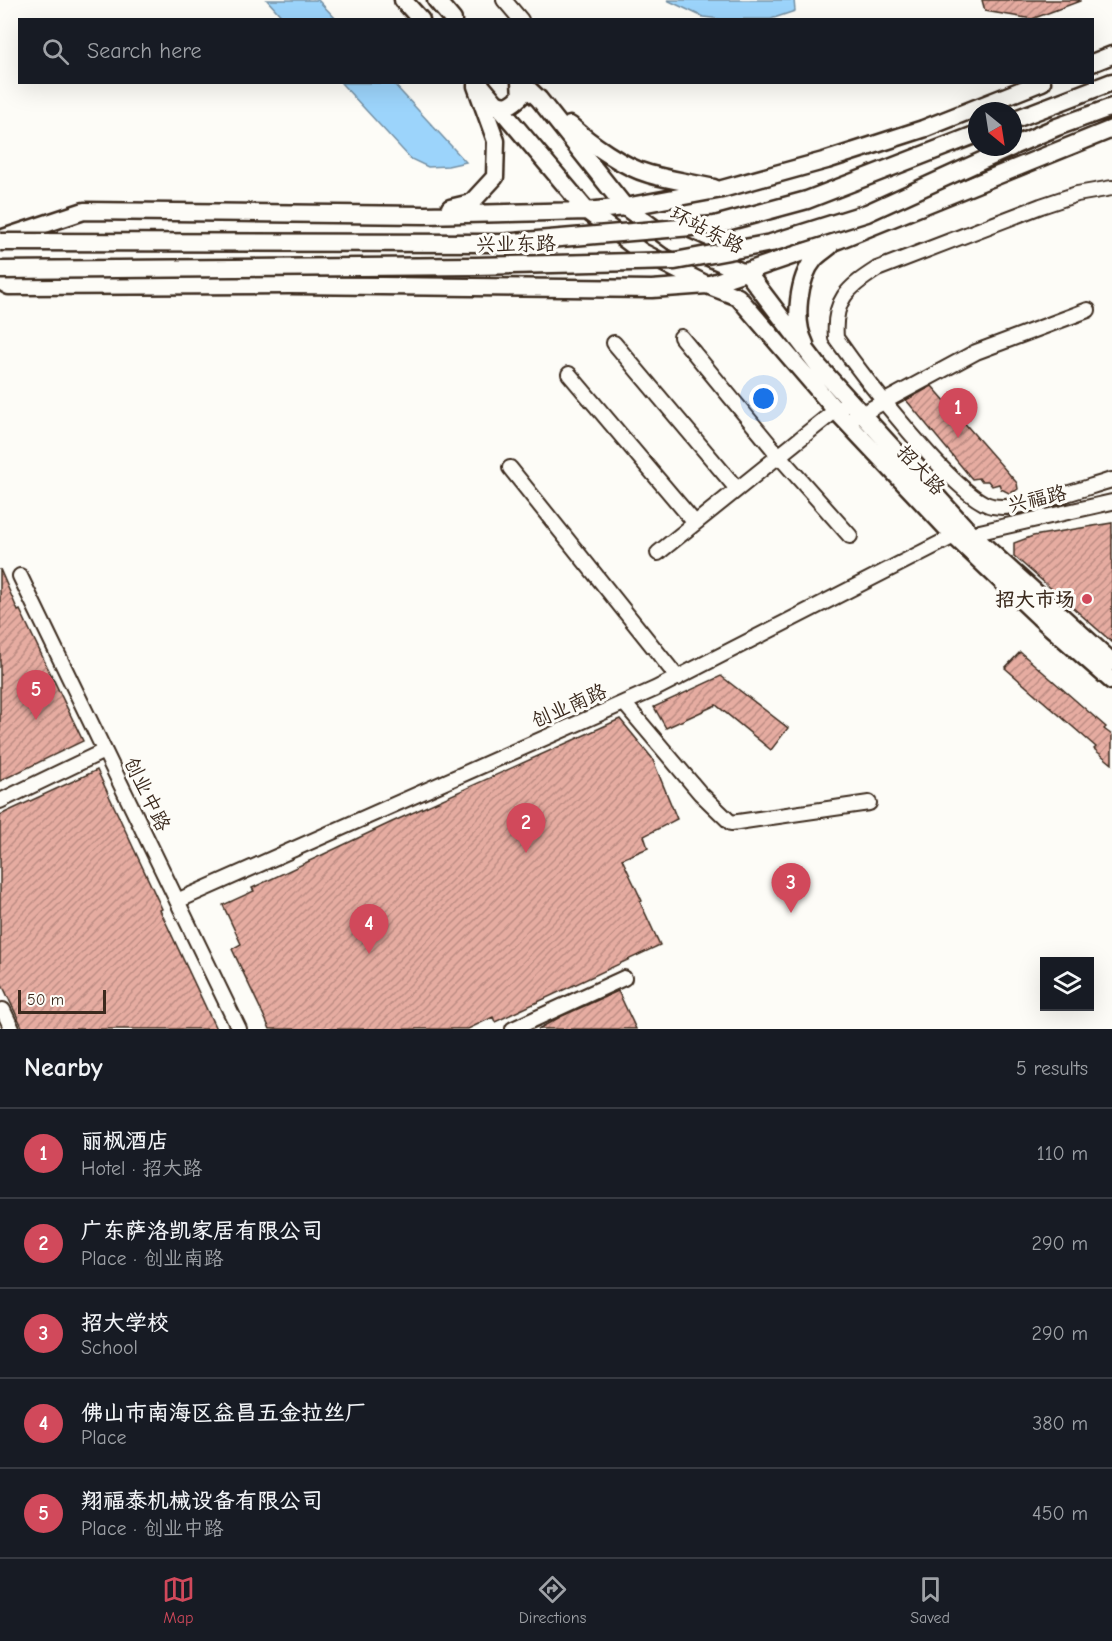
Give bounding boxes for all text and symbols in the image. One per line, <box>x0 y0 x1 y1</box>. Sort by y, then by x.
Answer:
search box <box>18 18 1094 84</box>
icon: search <box>39 35 72 68</box>
text: Search here <box>87 38 202 64</box>
north arrow <box>968 102 1022 156</box>
street label: 环站东路 <box>666 202 749 259</box>
street label: 兴业东路 <box>476 232 557 256</box>
your location <box>749 384 778 413</box>
pin: 1 <box>938 388 978 438</box>
street label: 招大路 <box>892 440 951 501</box>
street label: 兴福路 <box>1005 481 1070 517</box>
place label: 招大市场 <box>995 588 1075 611</box>
marker: 招大市场 <box>1080 592 1094 606</box>
pin: 5 <box>16 670 56 720</box>
street label: 创业南路 <box>528 679 611 733</box>
street label: 创业中路 <box>119 753 175 836</box>
pin: 2 <box>506 804 546 853</box>
pin: 3 <box>772 864 810 913</box>
pin: 4 <box>350 904 388 954</box>
map controls <box>1040 957 1094 1011</box>
button: layers <box>1040 957 1094 1011</box>
scale bar <box>18 987 106 1014</box>
text: 50 m <box>27 991 64 1009</box>
text: Nearby <box>24 1053 103 1083</box>
text: 5 results <box>1016 1057 1088 1080</box>
text: 丽枫酒店 <box>81 1128 169 1154</box>
text: 1 <box>40 1142 47 1165</box>
text: 110 m <box>1037 1142 1088 1165</box>
text: Hotel · 招大路 <box>81 1157 202 1180</box>
text: 广东萨洛凯家居有限公司 <box>81 1218 323 1244</box>
text: 2 <box>39 1232 48 1255</box>
text: 290 m <box>1032 1232 1088 1255</box>
text: Place · 创业南路 <box>81 1247 223 1270</box>
text: 招大学校 <box>81 1310 169 1336</box>
text: 3 <box>39 1322 48 1345</box>
text: 290 m <box>1032 1322 1088 1345</box>
text: School <box>81 1336 138 1359</box>
text: 佛山市南海区益昌五金拉丝厂 <box>81 1400 367 1426</box>
text: 4 <box>39 1412 48 1435</box>
text: 380 m <box>1032 1412 1088 1435</box>
text: Place <box>81 1426 127 1449</box>
text: 翔福泰机械设备有限公司 <box>81 1488 323 1514</box>
text: 5 <box>38 1502 49 1525</box>
text: 450 m <box>1032 1502 1088 1525</box>
text: Place · 创业中路 <box>81 1517 223 1540</box>
tab: Map <box>162 1573 195 1627</box>
tab: Directions <box>519 1573 586 1627</box>
tab: Saved <box>910 1573 950 1627</box>

